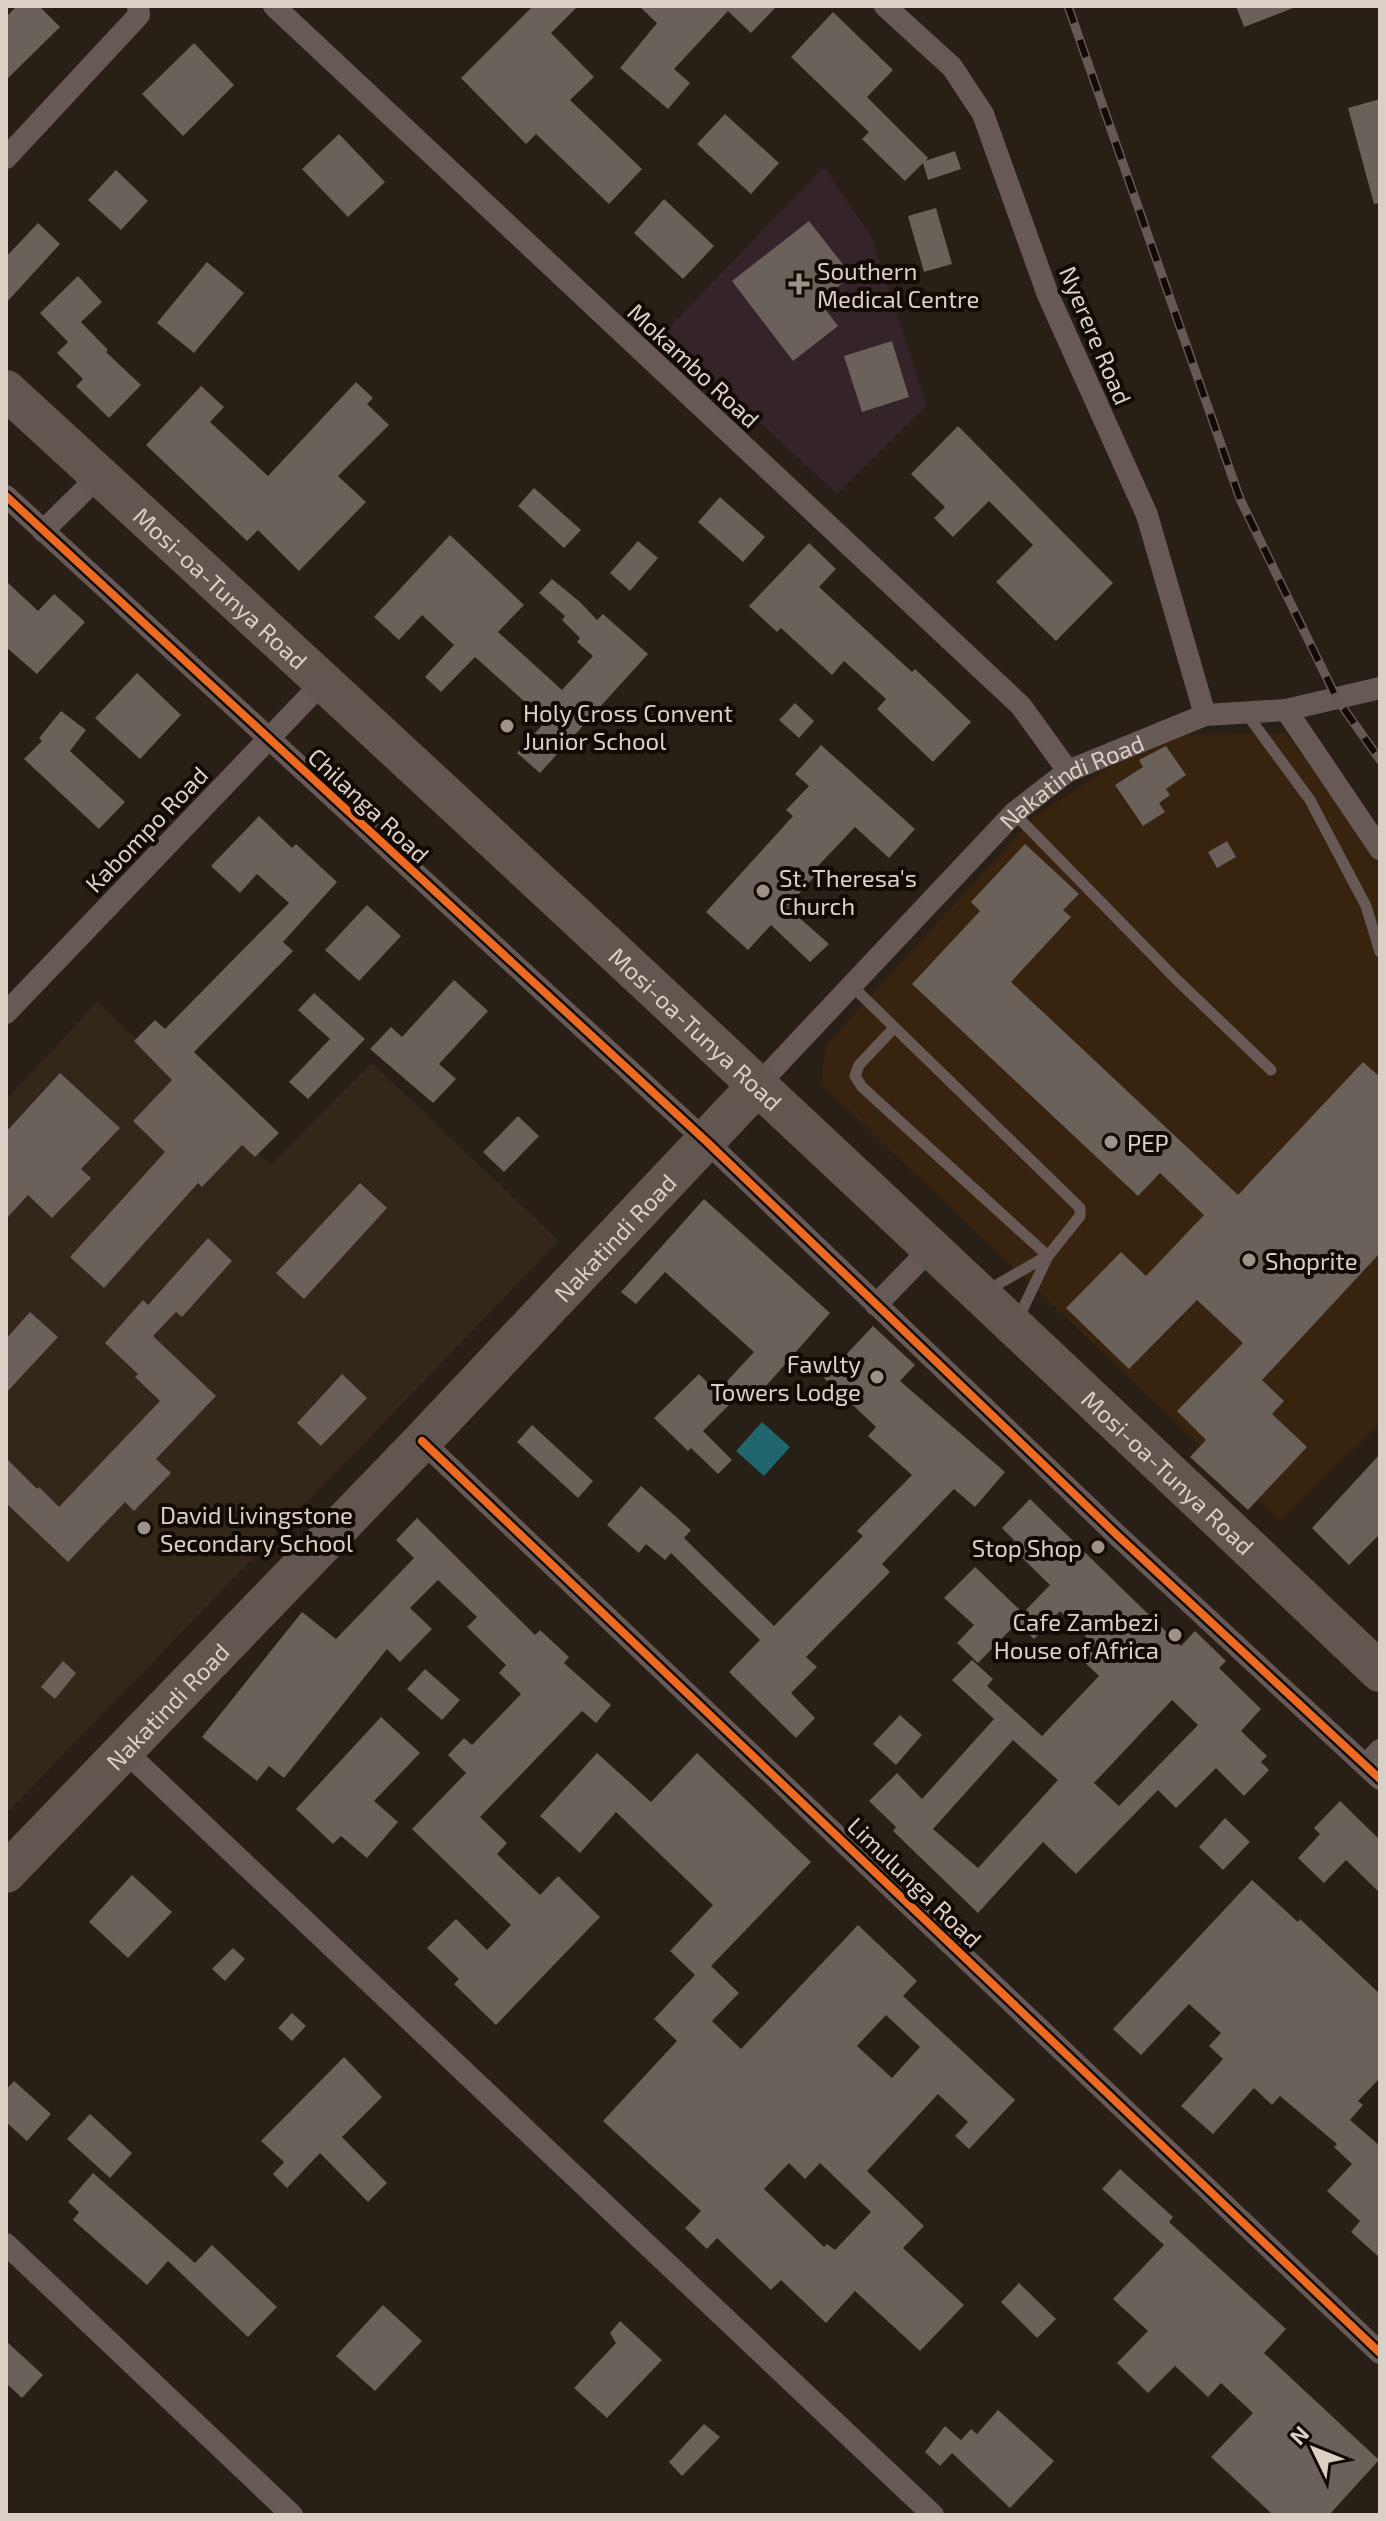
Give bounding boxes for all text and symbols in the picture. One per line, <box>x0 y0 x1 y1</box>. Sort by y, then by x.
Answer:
place label: Southern Medical Centre <box>817 256 979 313</box>
street label: Nyerere Road <box>1054 261 1138 409</box>
marker: Southern Medical Centre <box>788 273 810 295</box>
street label: Mokambo Road <box>622 297 766 433</box>
street label: Mosi-oa-Tunya Road <box>128 500 314 675</box>
place label: Holy Cross Convent Junior School <box>523 698 733 755</box>
marker: Holy Cross Convent Junior School <box>498 717 516 735</box>
street label: Nakatindi Road <box>992 727 1148 835</box>
street label: Chilanga Road <box>302 742 436 868</box>
street label: Kabompo Road <box>79 760 213 898</box>
place label: St. Theresa's Church <box>779 863 917 920</box>
marker: St. Theresa's Church <box>754 882 772 900</box>
street label: Mosi-oa-Tunya Road <box>604 941 789 1116</box>
place label: PEP <box>1127 1128 1169 1157</box>
marker: PEP <box>1102 1133 1120 1151</box>
street label: Nakatindi Road <box>547 1167 682 1307</box>
place label: Shoprite <box>1265 1246 1358 1275</box>
marker: Shoprite <box>1240 1251 1258 1269</box>
place label: Fawlty Towers Lodge <box>711 1349 861 1406</box>
marker: Fawlty Towers Lodge <box>868 1368 886 1386</box>
street label: Mosi-oa-Tunya Road <box>1076 1384 1261 1560</box>
place label: David Livingstone Secondary School <box>160 1500 353 1557</box>
marker: David Livingstone Secondary School <box>135 1519 153 1537</box>
place label: Stop Shop <box>972 1533 1082 1562</box>
marker: Stop Shop <box>1089 1538 1107 1556</box>
place label: Cafe Zambezi House of Africa <box>994 1607 1159 1664</box>
marker: Cafe Zambezi House of Africa <box>1166 1626 1184 1644</box>
street label: Nakatindi Road <box>99 1636 235 1775</box>
street label: Limulunga Road <box>842 1811 988 1953</box>
north arrow <box>1274 2409 1354 2489</box>
text: N <box>1284 2420 1314 2449</box>

